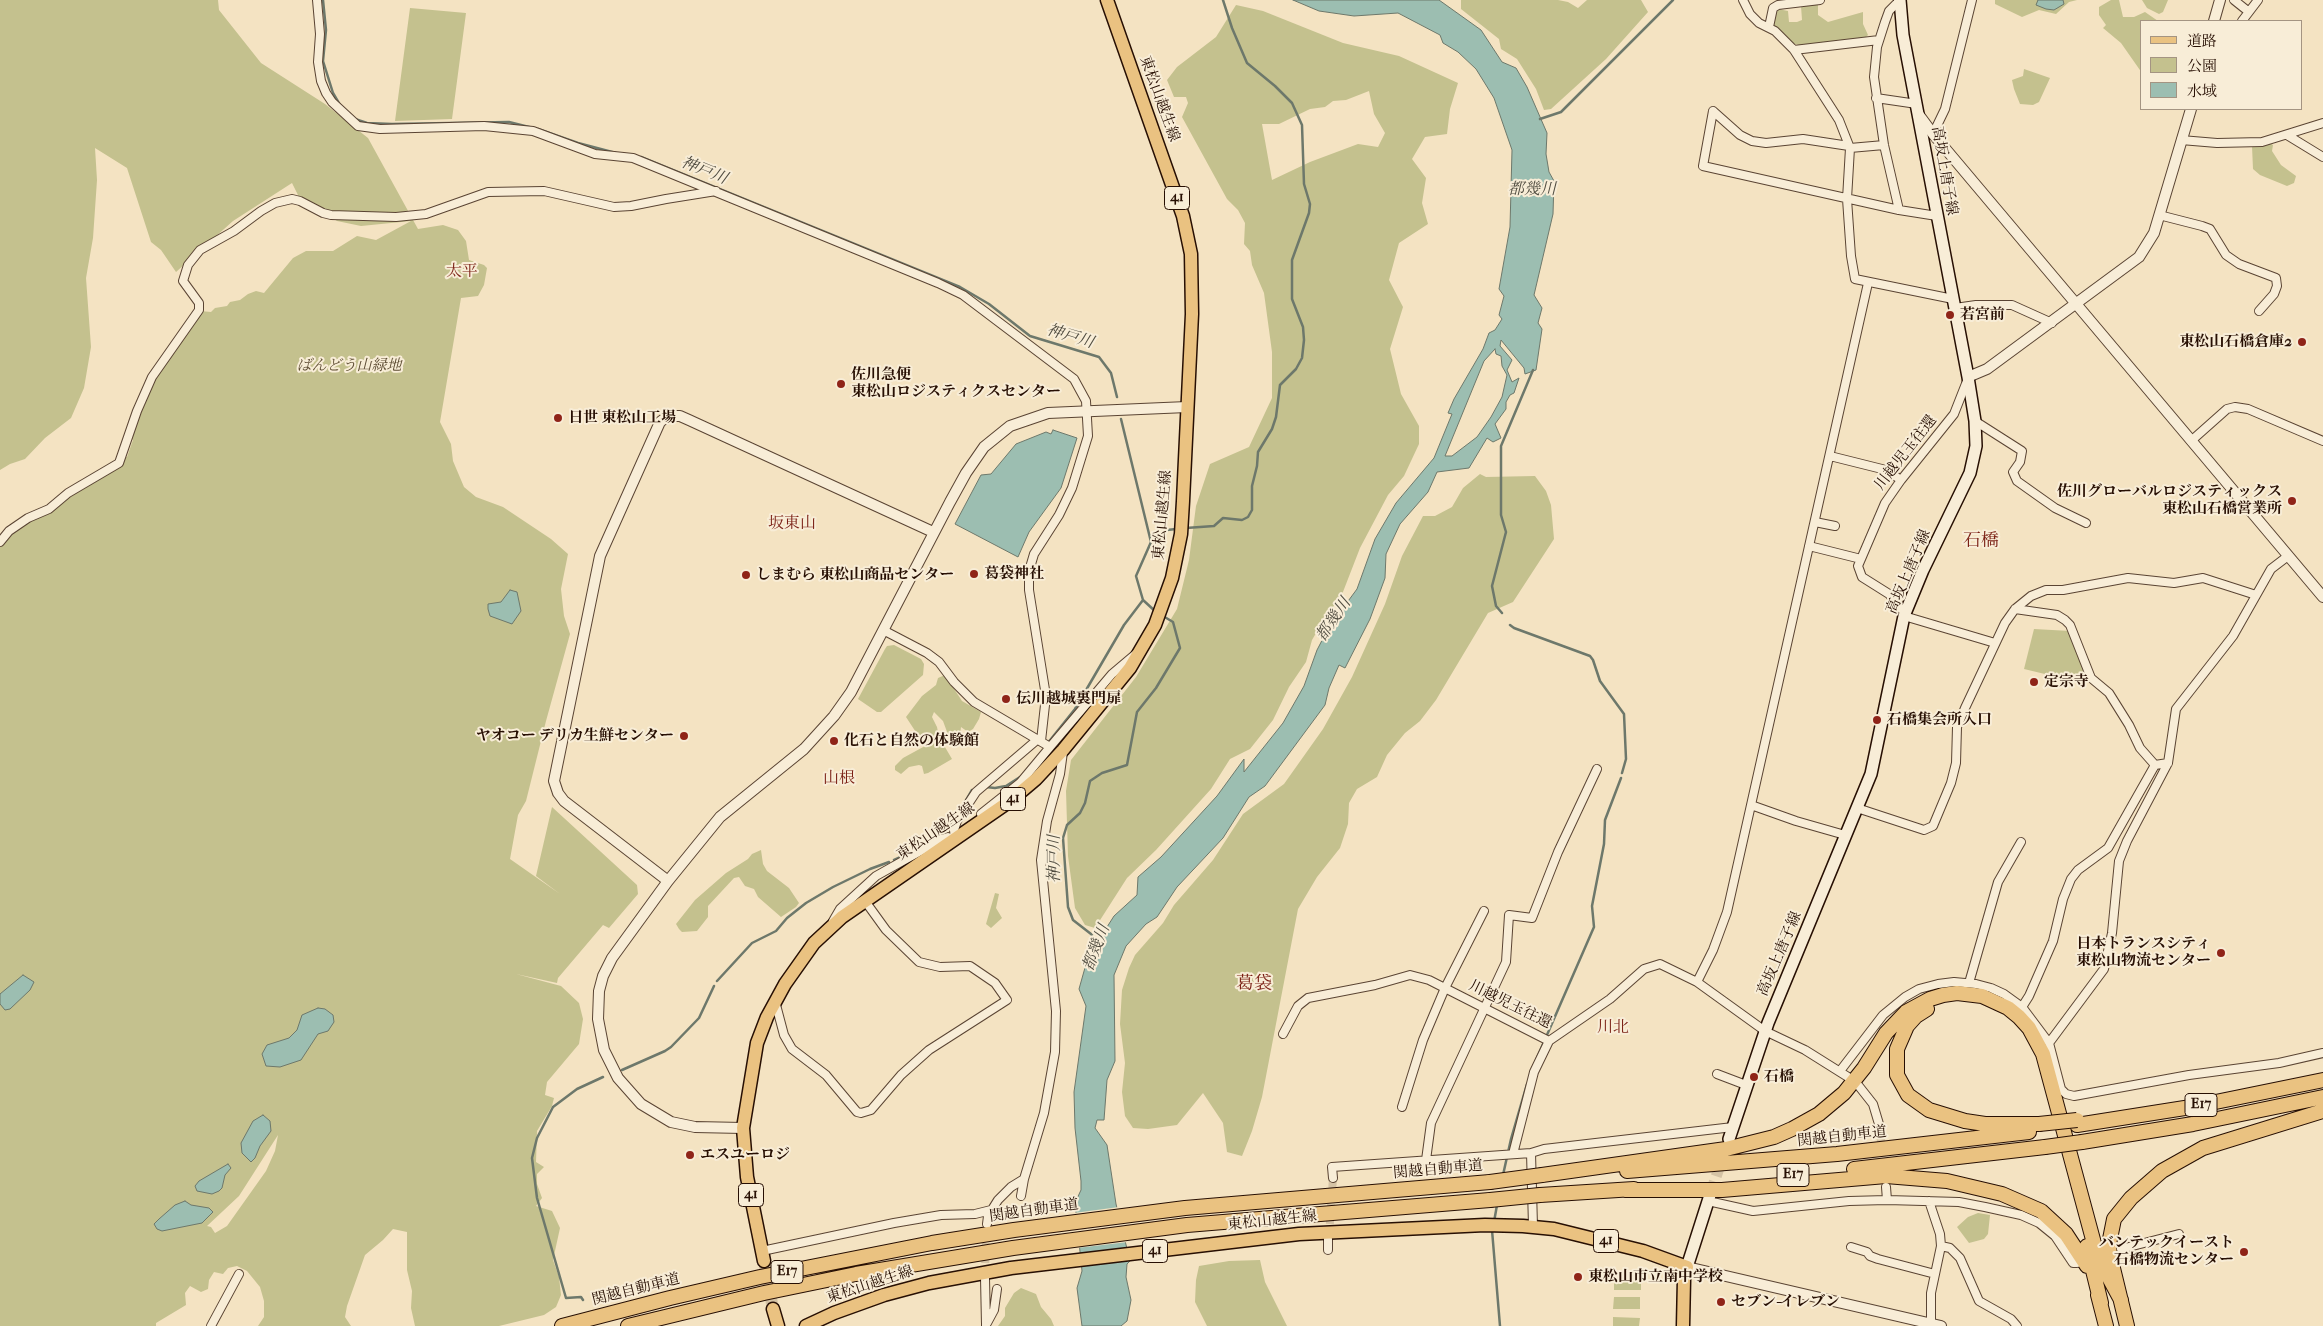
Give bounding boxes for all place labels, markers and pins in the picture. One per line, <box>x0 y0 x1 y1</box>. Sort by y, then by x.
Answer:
place label: 若宮前 <box>1960 306 2005 324</box>
marker: 若宮前 <box>1944 309 1956 321</box>
place label: 東松山石橋倉庫2 <box>2179 333 2292 351</box>
marker: 東松山石橋倉庫2 <box>2296 336 2308 348</box>
place label: 佐川急便 東松山ロジスティクスセンター <box>851 366 1061 401</box>
marker: 佐川急便 東松山ロジスティクスセンター <box>835 378 847 390</box>
place label: 日世 東松山工場 <box>568 409 676 427</box>
marker: 日世 東松山工場 <box>552 412 564 424</box>
place label: 佐川グローバルロジスティックス 東松山石橋営業所 <box>2057 483 2282 518</box>
marker: 佐川グローバルロジスティックス 東松山石橋営業所 <box>2286 495 2298 507</box>
place label: 葛袋神社 <box>984 565 1044 583</box>
place label: しまむら 東松山商品センター <box>756 566 954 584</box>
marker: 葛袋神社 <box>968 568 980 580</box>
marker: しまむら 東松山商品センター <box>740 569 752 581</box>
place label: 定宗寺 <box>2044 673 2089 691</box>
marker: 定宗寺 <box>2028 676 2040 688</box>
place label: 伝川越城裏門扉 <box>1016 690 1121 708</box>
marker: 伝川越城裏門扉 <box>1000 693 1012 705</box>
place label: 石橋集会所入口 <box>1887 711 1992 729</box>
marker: 石橋集会所入口 <box>1871 714 1883 726</box>
place label: ヤオコー デリカ生鮮センター <box>476 727 674 745</box>
marker: ヤオコー デリカ生鮮センター <box>678 730 690 742</box>
place label: 化石と自然の体験館 <box>844 732 979 750</box>
marker: 化石と自然の体験館 <box>828 735 840 747</box>
place label: 日本トランスシティ 東松山物流センター <box>2076 935 2211 970</box>
marker: 日本トランスシティ 東松山物流センター <box>2215 947 2227 959</box>
place label: 石橋 <box>1764 1068 1794 1086</box>
marker: 石橋 <box>1748 1071 1760 1083</box>
place label: エスユーロジ <box>700 1146 790 1164</box>
marker: エスユーロジ <box>684 1149 696 1161</box>
place label: バンテックイースト 石橋物流センター <box>2099 1234 2234 1269</box>
marker: バンテックイースト 石橋物流センター <box>2238 1246 2250 1258</box>
place label: 東松山市立南中学校 <box>1588 1268 1723 1286</box>
marker: 東松山市立南中学校 <box>1572 1271 1584 1283</box>
place label: セブン-イレブン <box>1731 1293 1840 1311</box>
marker: セブン-イレブン <box>1715 1296 1727 1308</box>

